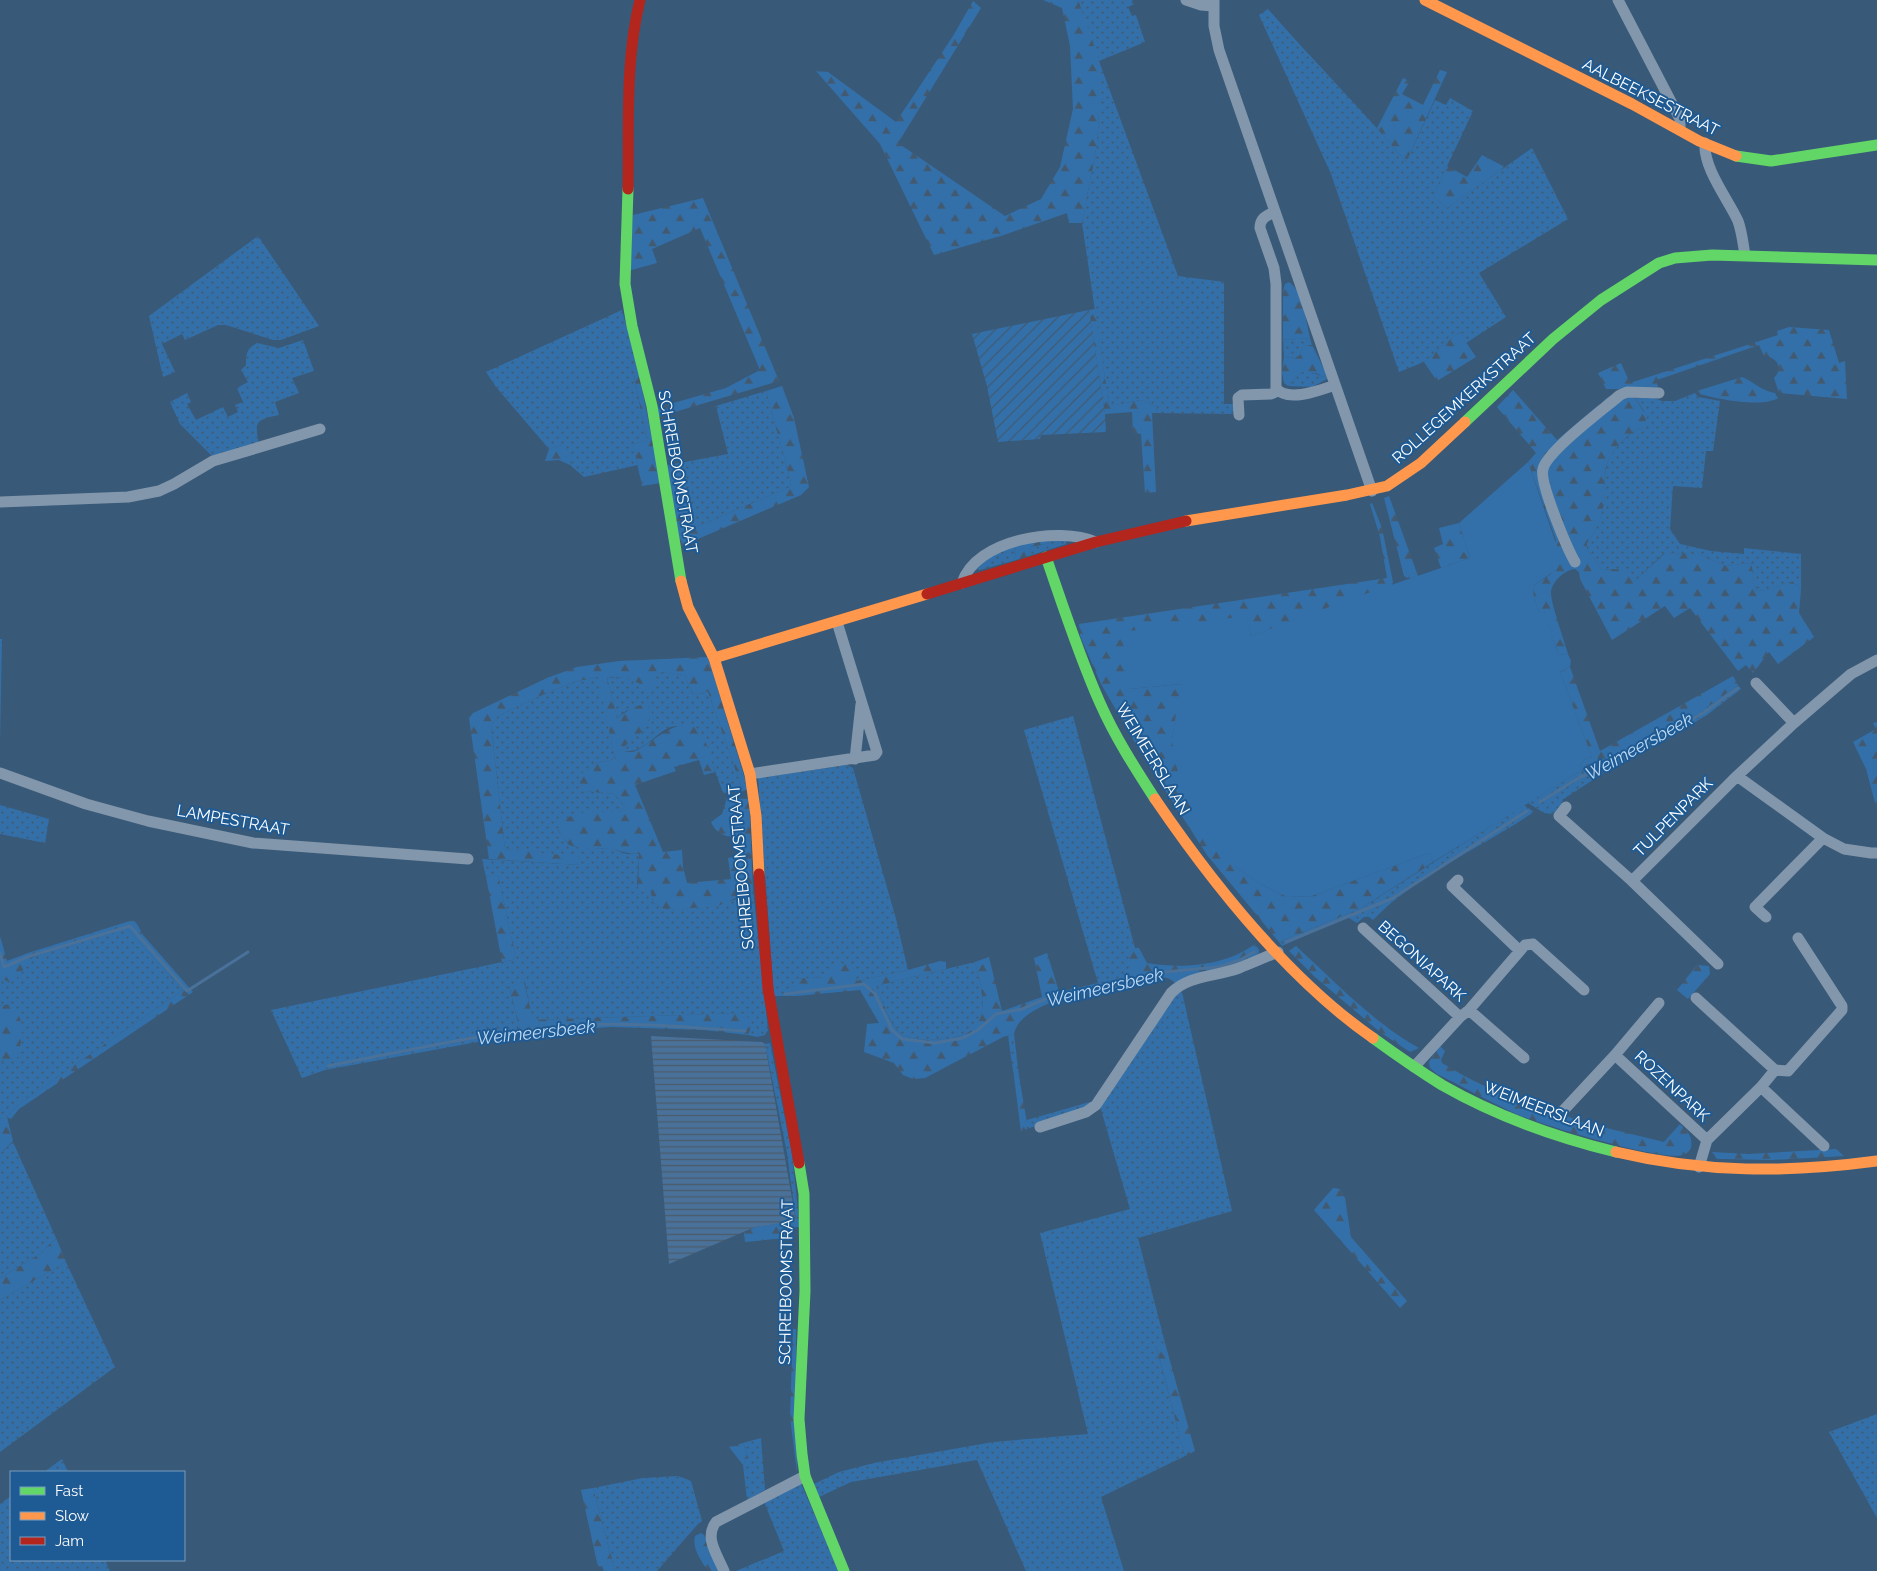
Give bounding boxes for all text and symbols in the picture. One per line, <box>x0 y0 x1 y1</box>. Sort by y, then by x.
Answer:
street label: AALBEEKSESTRAAT <box>1579 54 1723 140</box>
street label: ROLLEGEMKERKSTRAAT <box>1388 328 1540 468</box>
street label: SCHREIBOOMSTRAAT <box>654 389 702 555</box>
street label: WEIMEERSLAAN <box>1112 699 1194 819</box>
water label: Weimeersbeek <box>1582 708 1697 784</box>
street label: TULPENPARK <box>1630 773 1717 860</box>
street label: SCHREIBOOMSTRAAT <box>724 783 758 950</box>
street label: LAMPESTRAAT <box>175 801 291 839</box>
street label: BEGONIAPARK <box>1374 917 1470 1006</box>
water label: Weimeersbeek <box>1044 963 1166 1011</box>
water label: Weimeersbeek <box>475 1015 597 1049</box>
street label: ROZENPARK <box>1631 1047 1714 1126</box>
street label: WEIMEERSLAAN <box>1481 1077 1607 1141</box>
street label: SCHREIBOOMSTRAAT <box>775 1199 797 1365</box>
legend <box>10 1471 185 1561</box>
text: Fast <box>55 1482 83 1500</box>
text: Slow <box>55 1507 89 1525</box>
text: Jam <box>55 1532 84 1550</box>

